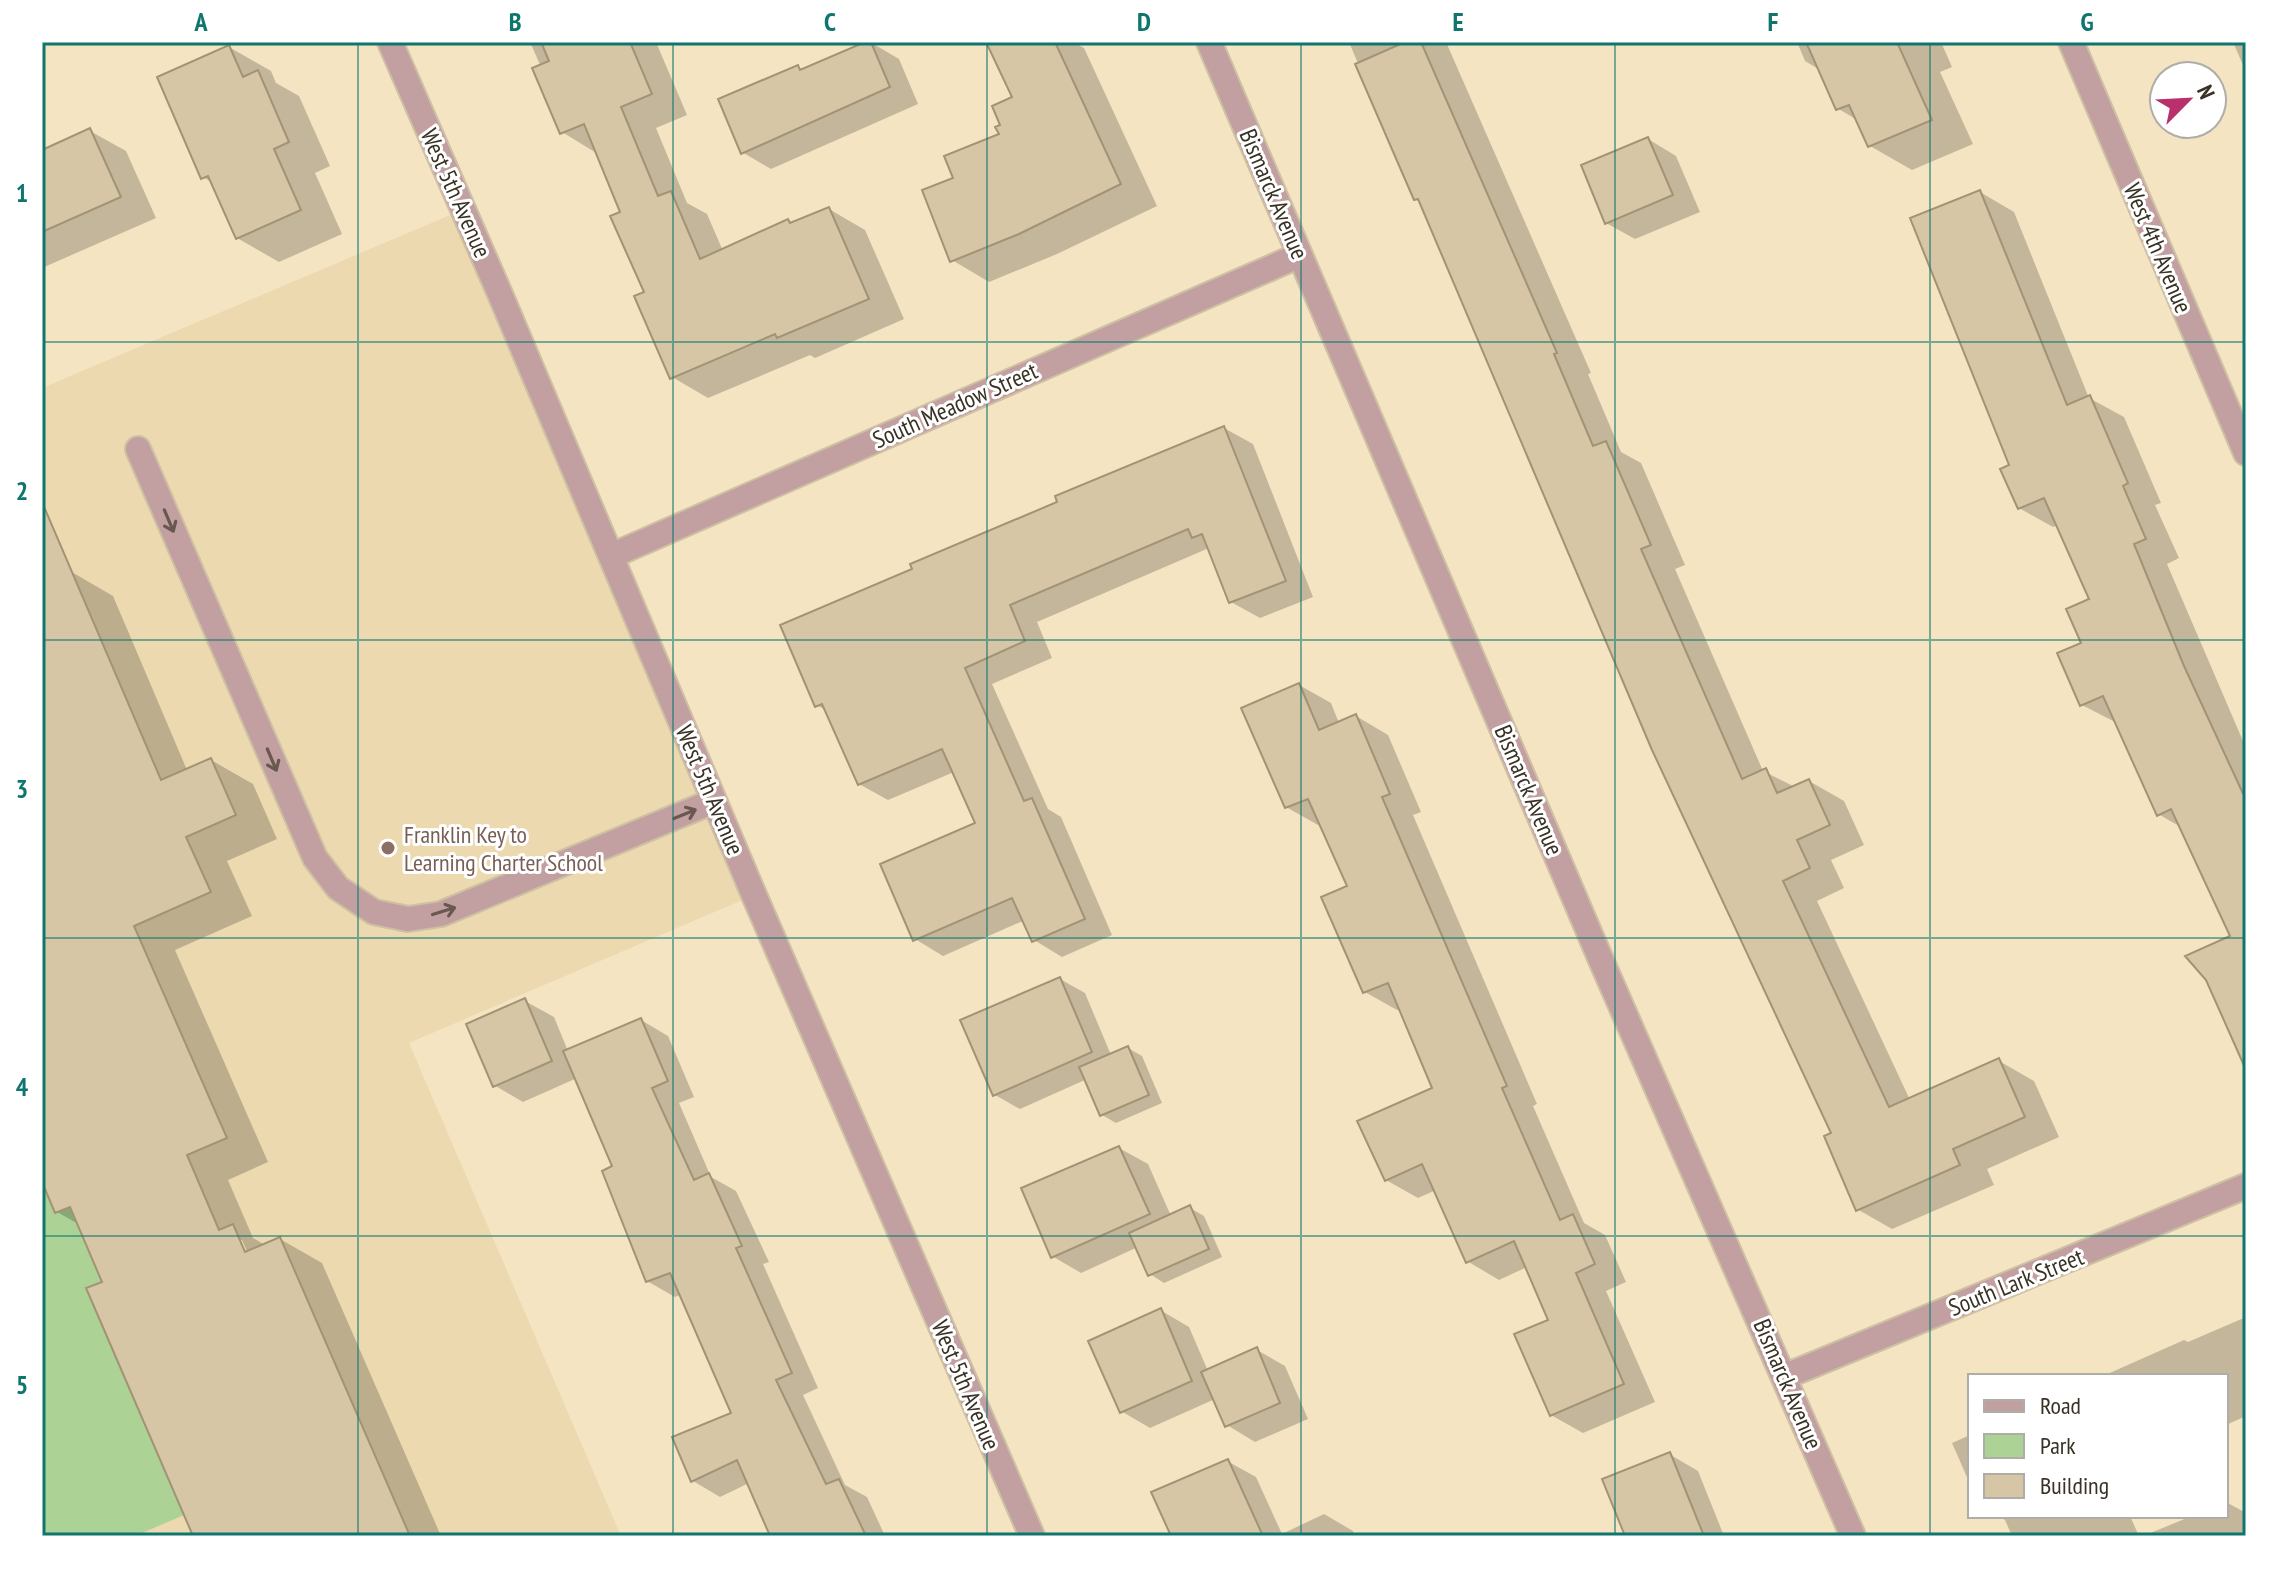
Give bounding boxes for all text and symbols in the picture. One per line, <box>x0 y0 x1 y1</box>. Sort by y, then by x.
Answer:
text: A <box>193 5 208 38</box>
text: B <box>509 5 522 38</box>
text: C <box>824 5 836 38</box>
text: D <box>1137 5 1151 38</box>
text: E <box>1452 5 1464 38</box>
text: F <box>1768 5 1779 38</box>
text: G <box>2080 5 2094 38</box>
north arrow <box>2148 60 2228 140</box>
text: N <box>2191 81 2221 103</box>
street label: West 5th Avenue <box>414 124 498 262</box>
street label: Bismarck Avenue <box>1233 124 1315 264</box>
text: 1 <box>16 176 28 209</box>
street label: West 4th Avenue <box>2117 178 2199 318</box>
street label: South Meadow Street <box>868 355 1043 455</box>
text: 2 <box>16 474 28 507</box>
one-way arrow <box>162 508 177 533</box>
street label: West 5th Avenue <box>669 720 751 860</box>
street label: Bismarck Avenue <box>1488 720 1570 860</box>
one-way arrow <box>266 747 281 771</box>
text: 3 <box>16 772 28 805</box>
one-way arrow <box>672 805 697 820</box>
place label: Franklin Key to Learning Charter School <box>404 819 603 878</box>
marker: Franklin Key to Learning Charter School <box>379 839 397 857</box>
one-way arrow <box>431 903 456 918</box>
text: 4 <box>16 1070 29 1103</box>
street label: South Lark Street <box>1944 1241 2088 1323</box>
street label: Bismarck Avenue <box>1747 1314 1829 1454</box>
street label: West 5th Avenue <box>925 1315 1007 1455</box>
text: 5 <box>16 1368 28 1401</box>
legend <box>1968 1374 2228 1518</box>
text: Road <box>2040 1390 2081 1421</box>
text: Park <box>2040 1430 2076 1461</box>
text: Building <box>2040 1470 2109 1501</box>

